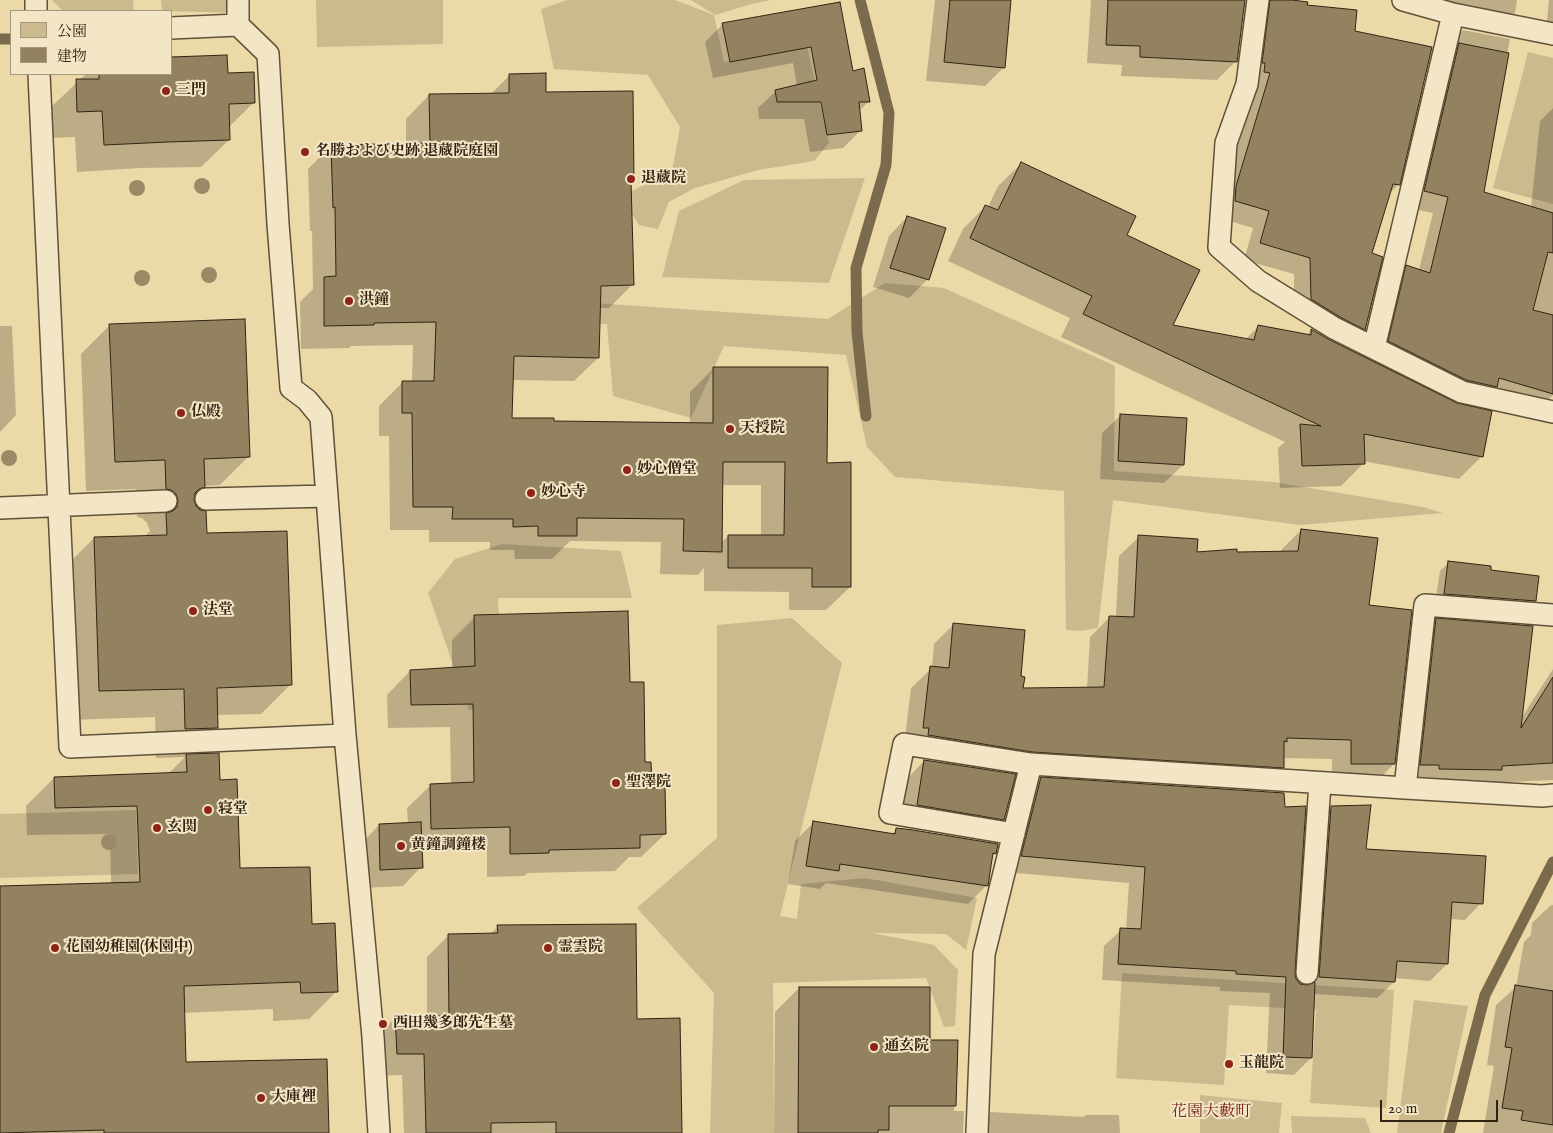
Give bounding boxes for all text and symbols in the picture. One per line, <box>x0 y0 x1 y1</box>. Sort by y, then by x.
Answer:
legend <box>10 10 172 75</box>
text: 公園 <box>57 22 87 41</box>
text: 建物 <box>57 47 87 66</box>
place label: 三門 <box>176 82 206 100</box>
marker: 三門 <box>160 85 172 97</box>
place label: 名勝および史跡 退蔵院庭園 <box>315 143 498 161</box>
marker: 名勝および史跡 退蔵院庭園 <box>299 146 311 158</box>
place label: 退蔵院 <box>641 170 686 188</box>
marker: 退蔵院 <box>625 173 637 185</box>
place label: 洪鐘 <box>359 292 389 310</box>
marker: 洪鐘 <box>343 295 355 307</box>
place label: 仏殿 <box>191 404 221 422</box>
marker: 仏殿 <box>175 407 187 419</box>
place label: 天授院 <box>740 420 785 438</box>
marker: 天授院 <box>724 423 736 435</box>
place label: 妙心僧堂 <box>637 461 697 479</box>
marker: 妙心僧堂 <box>621 464 633 476</box>
place label: 妙心寺 <box>541 484 586 502</box>
marker: 妙心寺 <box>525 487 537 499</box>
place label: 法堂 <box>203 602 233 620</box>
marker: 法堂 <box>187 605 199 617</box>
place label: 聖澤院 <box>626 774 671 792</box>
marker: 聖澤院 <box>610 777 622 789</box>
place label: 寝堂 <box>218 801 248 819</box>
marker: 寝堂 <box>202 804 214 816</box>
place label: 玄関 <box>167 819 197 837</box>
marker: 玄関 <box>151 822 163 834</box>
place label: 黄鐘調鐘楼 <box>411 837 486 855</box>
marker: 黄鐘調鐘楼 <box>395 840 407 852</box>
place label: 花園幼稚園(休園中) <box>65 939 193 957</box>
place label: 霊雲院 <box>558 939 603 957</box>
marker: 花園幼稚園(休園中) <box>49 942 61 954</box>
marker: 霊雲院 <box>542 942 554 954</box>
place label: 西田幾多郎先生墓 <box>393 1015 513 1033</box>
marker: 西田幾多郎先生墓 <box>377 1018 389 1030</box>
place label: 通玄院 <box>884 1038 929 1056</box>
marker: 通玄院 <box>868 1041 880 1053</box>
place label: 玉龍院 <box>1239 1055 1284 1073</box>
marker: 玉龍院 <box>1223 1058 1235 1070</box>
place label: 大庫裡 <box>271 1089 316 1107</box>
scale bar <box>1383 1090 1500 1122</box>
marker: 大庫裡 <box>255 1092 267 1104</box>
text: 20 m <box>1388 1099 1417 1118</box>
district label: 花園大藪町 <box>1171 1103 1251 1123</box>

